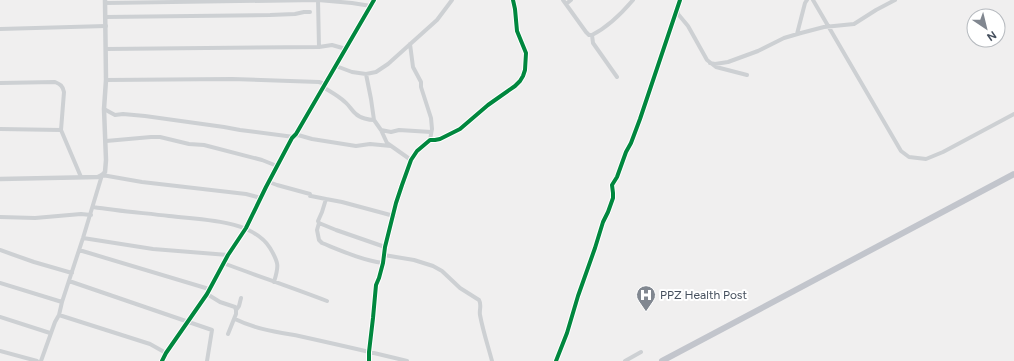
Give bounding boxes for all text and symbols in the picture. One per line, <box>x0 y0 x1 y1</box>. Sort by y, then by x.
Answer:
north arrow <box>966 8 1006 48</box>
text: N <box>984 28 999 44</box>
hospital icon: PPZ Health Post <box>635 284 657 312</box>
place label: PPZ Health Post <box>660 288 747 302</box>

